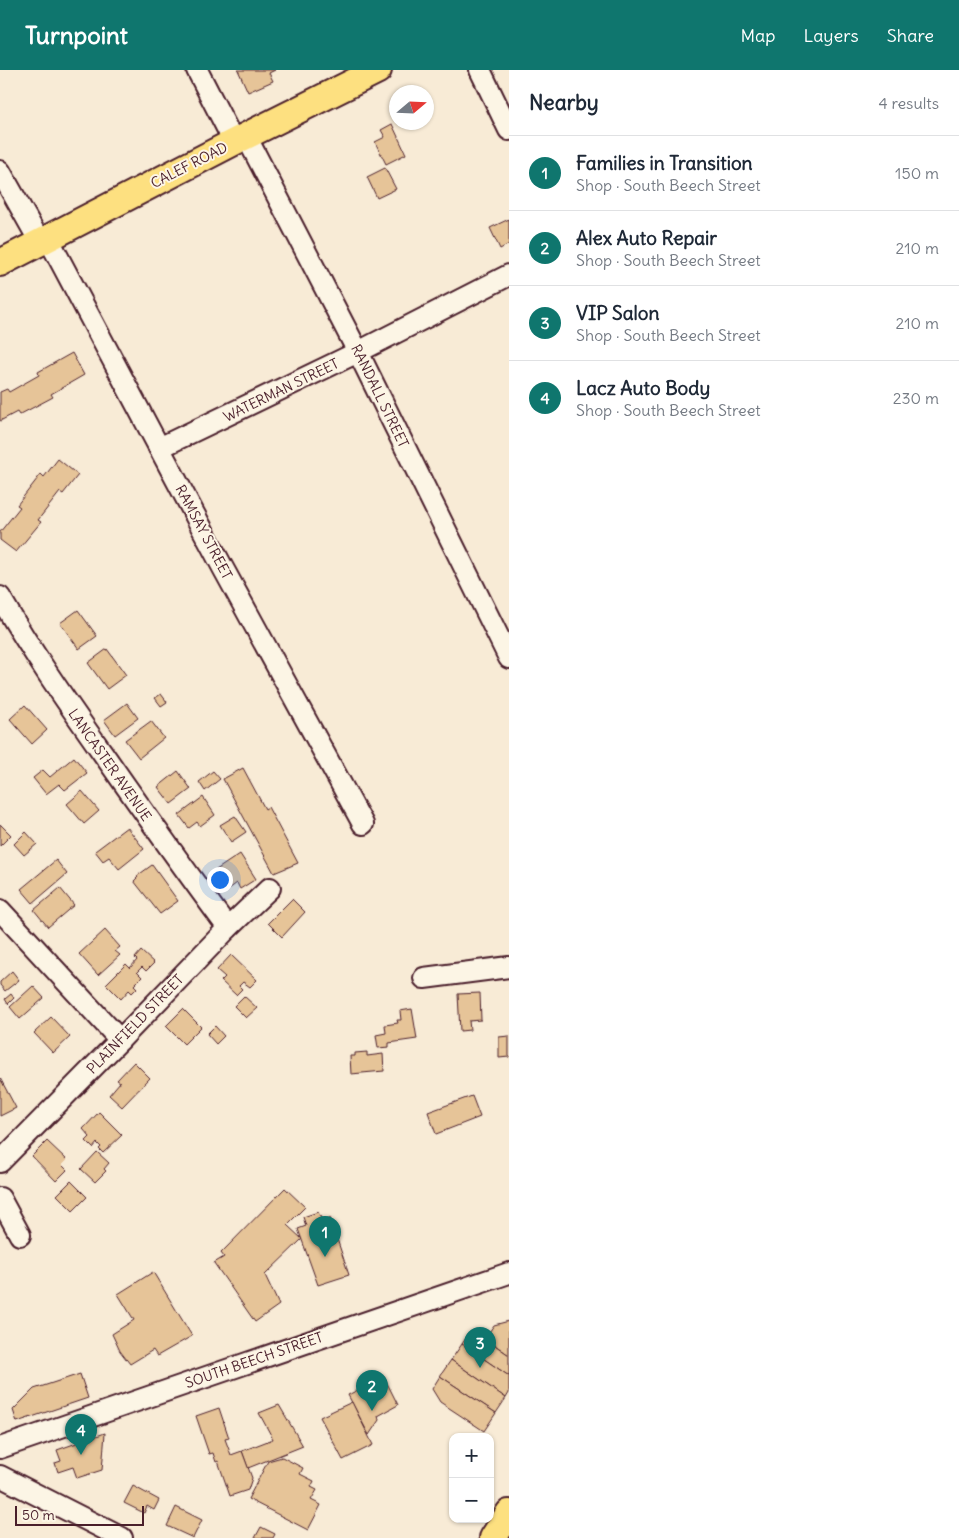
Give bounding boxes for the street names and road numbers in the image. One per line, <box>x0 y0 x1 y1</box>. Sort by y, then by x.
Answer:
street label: CALEF ROAD <box>148 138 230 192</box>
street label: RANDALL STREET <box>347 341 413 451</box>
street label: WATERMAN STREET <box>220 354 342 426</box>
street label: RAMSAY STREET <box>172 482 236 582</box>
street label: LANCASTER AVENUE <box>64 705 156 825</box>
street label: PLAINFIELD STREET <box>83 970 187 1078</box>
street label: SOUTH BEECH STREET <box>183 1328 325 1392</box>

